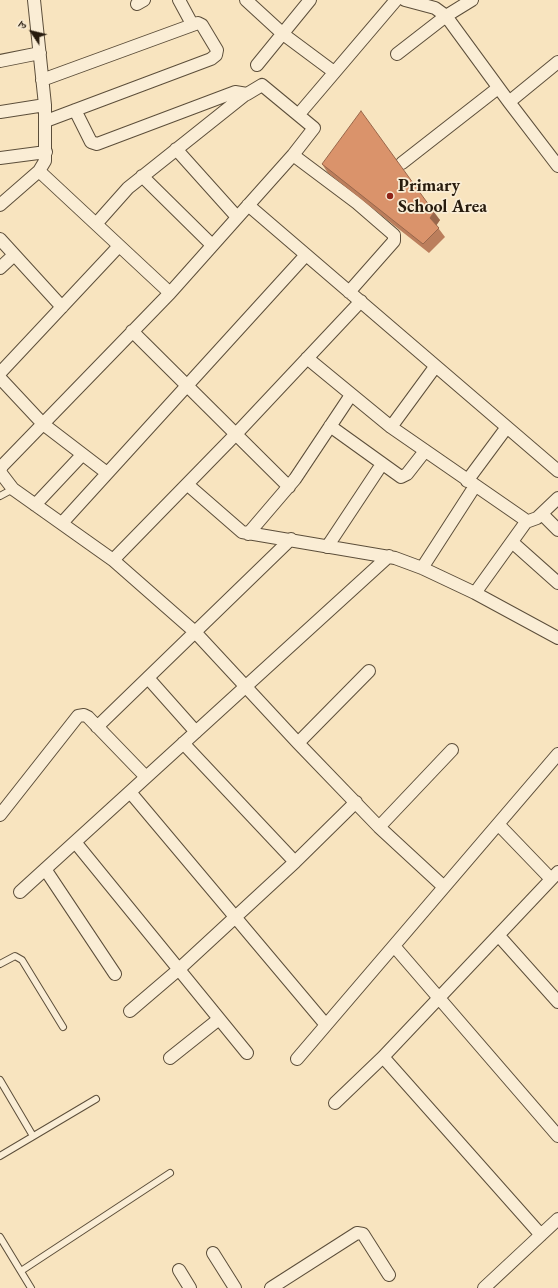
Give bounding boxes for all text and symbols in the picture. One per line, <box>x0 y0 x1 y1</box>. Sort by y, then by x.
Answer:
north arrow <box>12 12 52 52</box>
text: उ <box>15 19 30 31</box>
place label: Primary School Area <box>398 175 487 218</box>
marker: Primary School Area <box>385 191 395 201</box>

